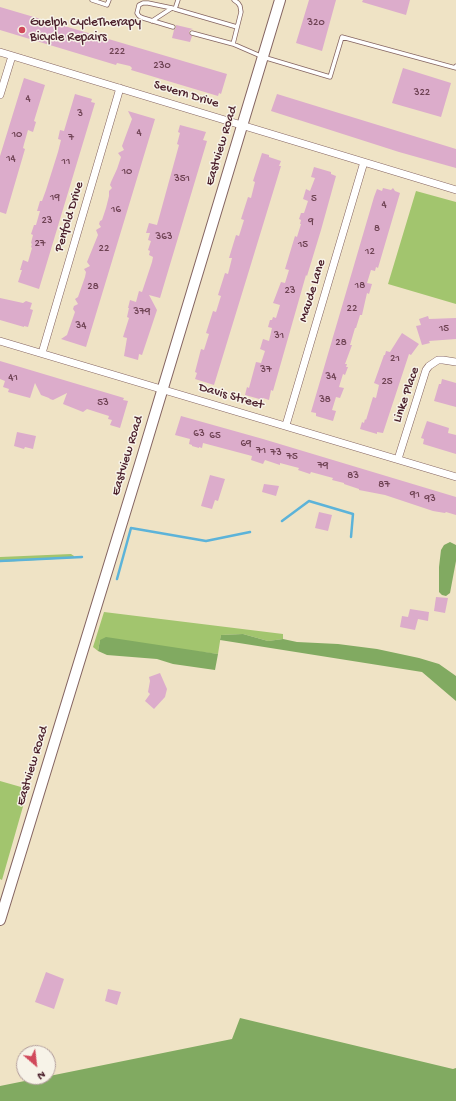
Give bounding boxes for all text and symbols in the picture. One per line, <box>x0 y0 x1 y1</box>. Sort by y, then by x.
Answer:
place label: Guelph CycleTherapy Bicycle Repairs <box>30 15 141 46</box>
house number: 320 <box>307 16 325 30</box>
marker: Guelph CycleTherapy Bicycle Repairs <box>17 25 27 35</box>
house number: 222 <box>109 45 125 59</box>
house number: 230 <box>153 59 171 73</box>
street label: Severn Drive <box>152 78 220 112</box>
house number: 322 <box>414 86 430 100</box>
house number: 4 <box>25 92 31 106</box>
street label: Eastview Road <box>203 104 241 188</box>
house number: 3 <box>77 107 83 121</box>
house number: 4 <box>136 126 142 140</box>
house number: 10 <box>12 128 22 142</box>
house number: 7 <box>68 131 74 145</box>
house number: 14 <box>6 152 16 166</box>
house number: 11 <box>62 155 70 169</box>
house number: 10 <box>122 165 132 179</box>
house number: 351 <box>174 172 190 186</box>
street label: Penfold Drive <box>52 180 88 254</box>
house number: 19 <box>50 191 60 205</box>
house number: 5 <box>311 192 317 206</box>
house number: 4 <box>381 198 387 212</box>
house number: 16 <box>111 203 121 217</box>
house number: 23 <box>41 214 53 228</box>
house number: 9 <box>308 215 314 229</box>
house number: 8 <box>374 222 380 236</box>
house number: 363 <box>156 230 172 244</box>
house number: 27 <box>34 237 46 251</box>
house number: 15 <box>298 238 308 252</box>
house number: 22 <box>99 242 109 256</box>
house number: 12 <box>365 245 375 259</box>
street label: Maude Lane <box>296 258 330 324</box>
house number: 18 <box>355 279 365 293</box>
house number: 28 <box>87 280 99 294</box>
house number: 23 <box>284 284 296 298</box>
house number: 22 <box>347 302 357 316</box>
house number: 379 <box>134 305 150 319</box>
house number: 34 <box>76 319 86 333</box>
house number: 15 <box>439 322 449 336</box>
house number: 31 <box>274 329 284 343</box>
house number: 28 <box>335 336 347 350</box>
house number: 21 <box>390 352 400 366</box>
house number: 37 <box>260 363 272 377</box>
street label: Linke Place <box>390 365 424 425</box>
house number: 34 <box>326 370 336 384</box>
house number: 41 <box>8 371 18 385</box>
house number: 25 <box>381 375 393 389</box>
street label: Davis Street <box>197 380 265 414</box>
house number: 38 <box>319 393 331 407</box>
house number: 53 <box>97 396 109 410</box>
street label: Eastview Road <box>109 414 147 498</box>
house number: 63 <box>193 427 205 441</box>
house number: 65 <box>209 429 221 443</box>
house number: 69 <box>240 437 252 451</box>
house number: 71 <box>256 444 266 458</box>
house number: 73 <box>270 446 282 460</box>
house number: 75 <box>286 450 298 464</box>
house number: 79 <box>317 459 329 473</box>
house number: 83 <box>347 469 359 483</box>
house number: 87 <box>378 478 390 492</box>
house number: 91 <box>410 488 420 502</box>
house number: 93 <box>424 492 436 506</box>
street label: Eastview Road <box>14 724 52 808</box>
north arrow <box>16 1045 56 1085</box>
text: N <box>35 1068 47 1082</box>

